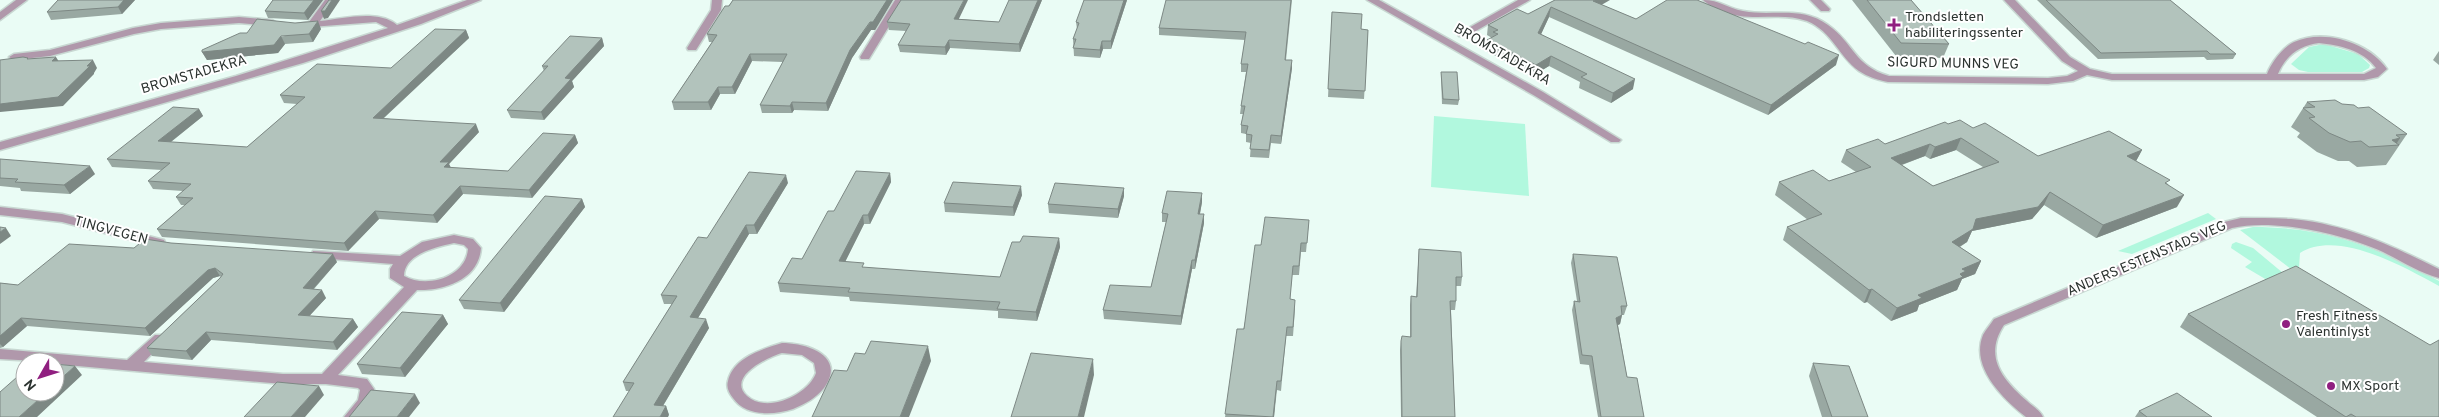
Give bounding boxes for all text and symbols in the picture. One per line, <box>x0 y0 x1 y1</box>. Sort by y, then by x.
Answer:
place label: Trondsletten habiliteringssenter <box>1905 9 2024 42</box>
marker: Trondsletten habiliteringssenter <box>1887 18 1901 32</box>
street label: BROMSTADEKRA <box>1450 20 1554 90</box>
street label: BROMSTADEKRA <box>139 52 249 98</box>
street label: SIGURD MUNNS VEG <box>1887 54 2019 74</box>
street label: TINGVEGEN <box>72 213 150 249</box>
street label: ANDERS ESTENSTADS VEG <box>2065 218 2229 300</box>
place label: Fresh Fitness Valentinlyst <box>2296 308 2378 341</box>
marker: Fresh Fitness Valentinlyst <box>2280 318 2292 330</box>
north arrow <box>15 352 65 402</box>
text: N <box>21 375 41 393</box>
place label: MX Sport <box>2341 378 2399 395</box>
marker: MX Sport <box>2325 380 2337 392</box>

